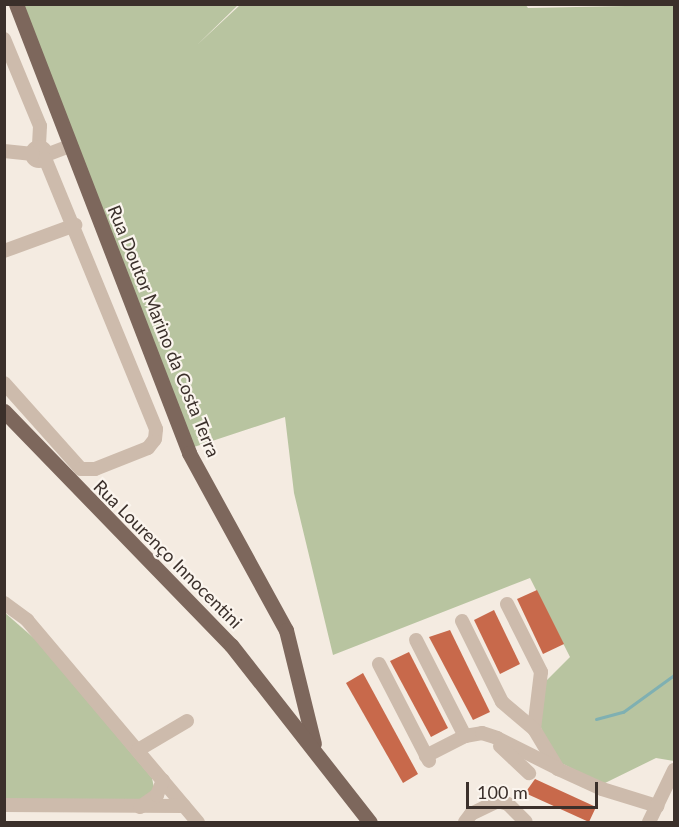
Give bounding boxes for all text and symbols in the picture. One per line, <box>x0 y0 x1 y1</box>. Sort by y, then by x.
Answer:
street label: Rua Doutor Marino da Costa Terra <box>103 202 225 460</box>
street label: Rua Lourenço Innocentini <box>89 475 247 633</box>
scale bar <box>469 770 601 808</box>
text: 100 m <box>477 781 528 803</box>

